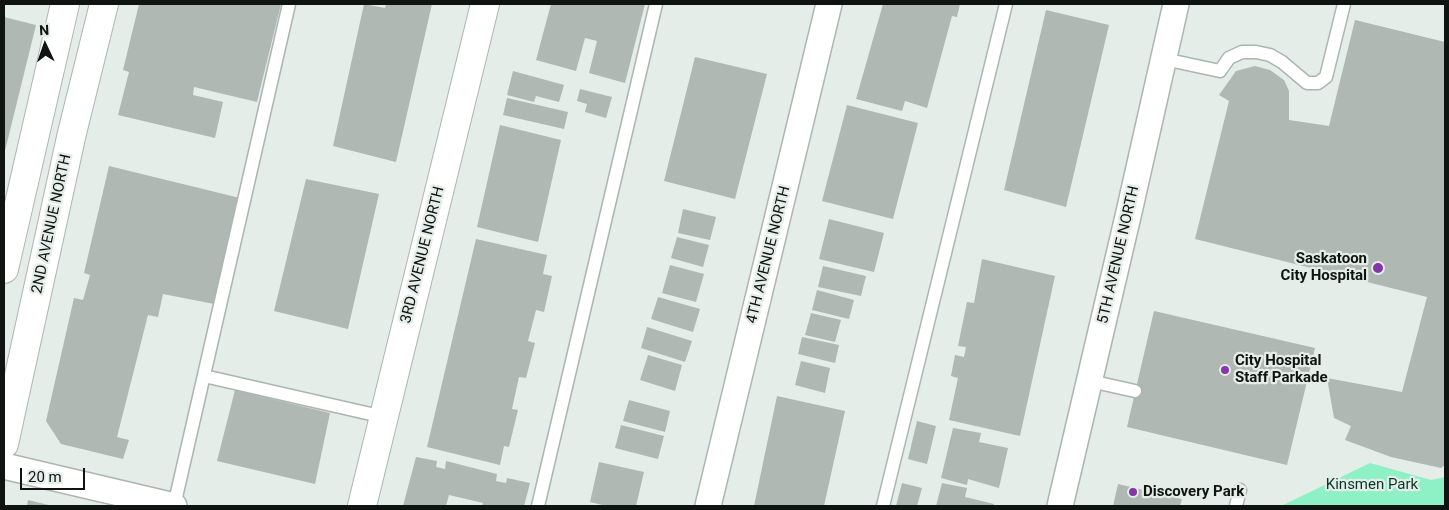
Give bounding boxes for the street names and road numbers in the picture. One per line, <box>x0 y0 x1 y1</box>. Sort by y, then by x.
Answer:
street label: 2ND AVENUE NORTH <box>28 153 76 295</box>
street label: 4TH AVENUE NORTH <box>743 184 795 326</box>
street label: 5TH AVENUE NORTH <box>1094 184 1144 326</box>
street label: 3RD AVENUE NORTH <box>397 185 449 325</box>

